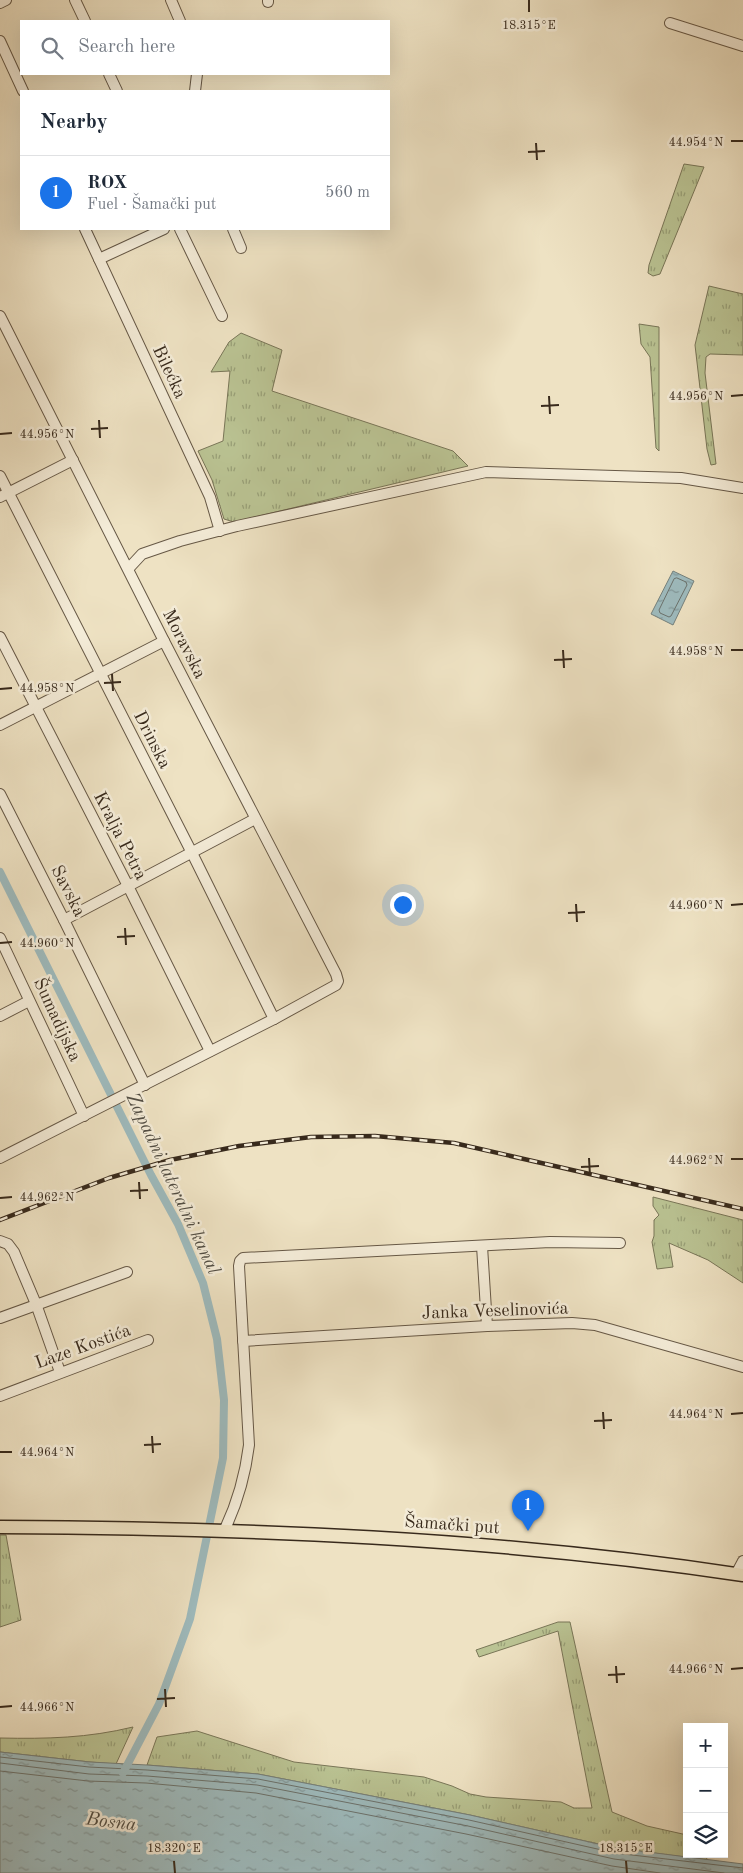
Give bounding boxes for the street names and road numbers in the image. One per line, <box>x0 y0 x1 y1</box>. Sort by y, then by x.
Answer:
street label: Bilećka <box>149 343 189 402</box>
street label: Moravska <box>159 606 209 682</box>
street label: Drinska <box>130 708 174 772</box>
street label: Kralja Petra <box>90 789 150 883</box>
street label: Savska <box>47 862 89 920</box>
street label: Šumadijska <box>30 973 89 1065</box>
street label: Janka Veselinovića <box>421 1299 569 1323</box>
street label: Laze Kostića <box>33 1321 133 1373</box>
street label: Šamački put <box>404 1508 501 1537</box>

